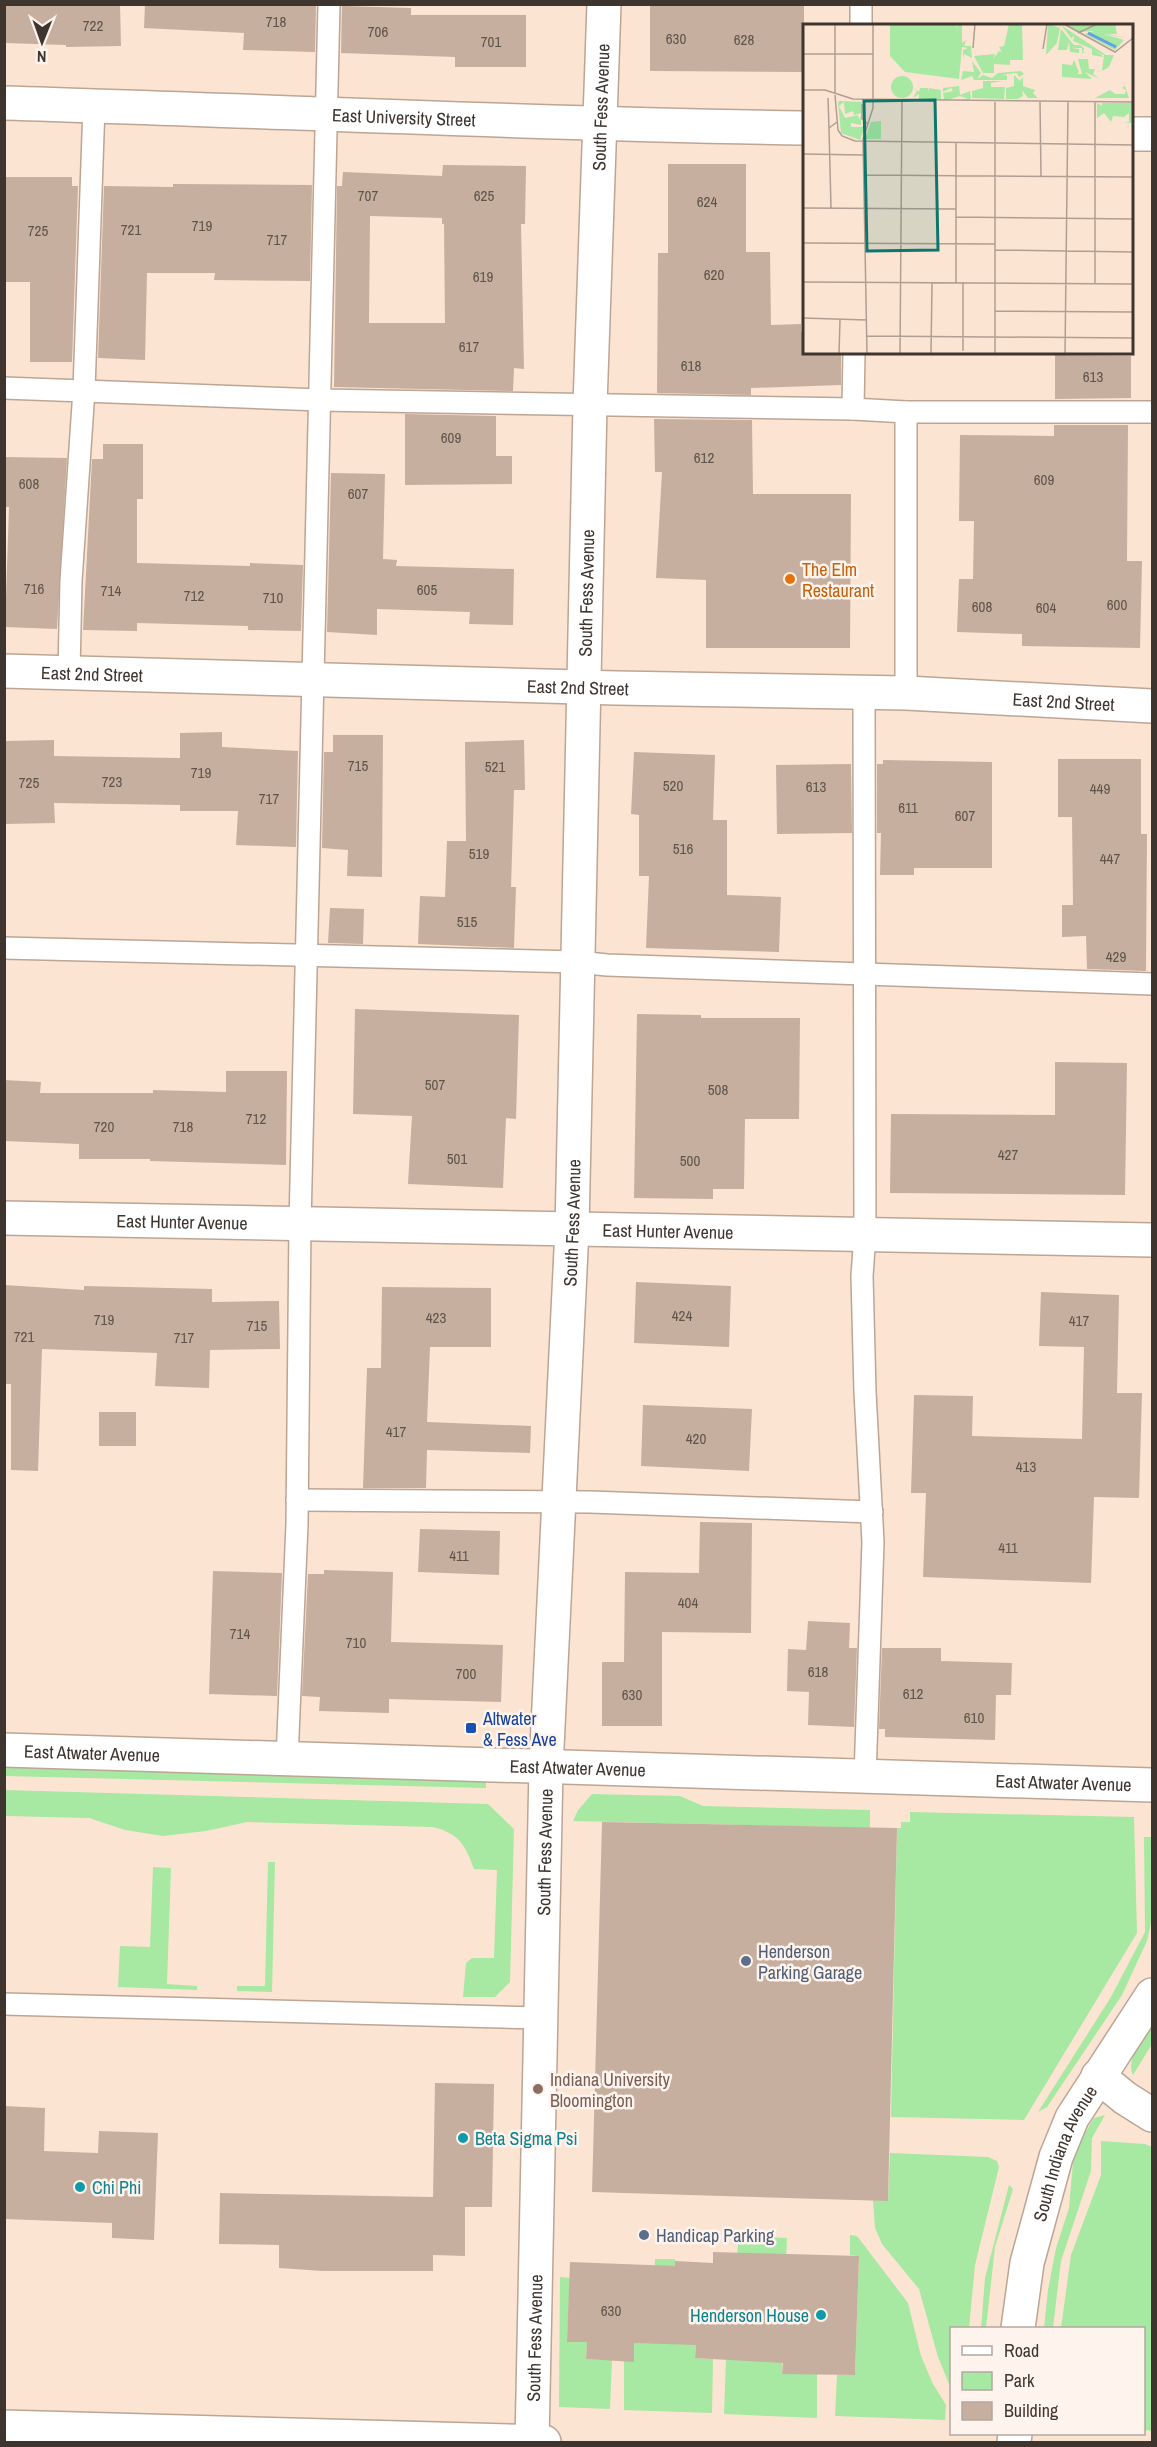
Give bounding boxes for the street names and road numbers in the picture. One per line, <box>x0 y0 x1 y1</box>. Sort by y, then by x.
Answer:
street label: South Fess Avenue <box>586 43 615 171</box>
street label: East University Street <box>331 102 476 132</box>
street label: South Fess Avenue <box>572 529 600 657</box>
street label: East 2nd Street <box>41 660 143 687</box>
street label: East 2nd Street <box>527 673 629 701</box>
street label: East 2nd Street <box>1012 686 1115 716</box>
street label: South Fess Avenue <box>557 1159 586 1287</box>
street label: East Hunter Avenue <box>116 1208 248 1235</box>
street label: East Hunter Avenue <box>602 1217 734 1244</box>
street label: East Atwater Avenue <box>24 1738 160 1767</box>
street label: East Atwater Avenue <box>509 1753 646 1782</box>
street label: East Atwater Avenue <box>995 1768 1132 1797</box>
street label: South Fess Avenue <box>530 1788 558 1916</box>
street label: South Indiana Avenue <box>1026 2080 1103 2224</box>
street label: South Fess Avenue <box>520 2274 548 2402</box>

